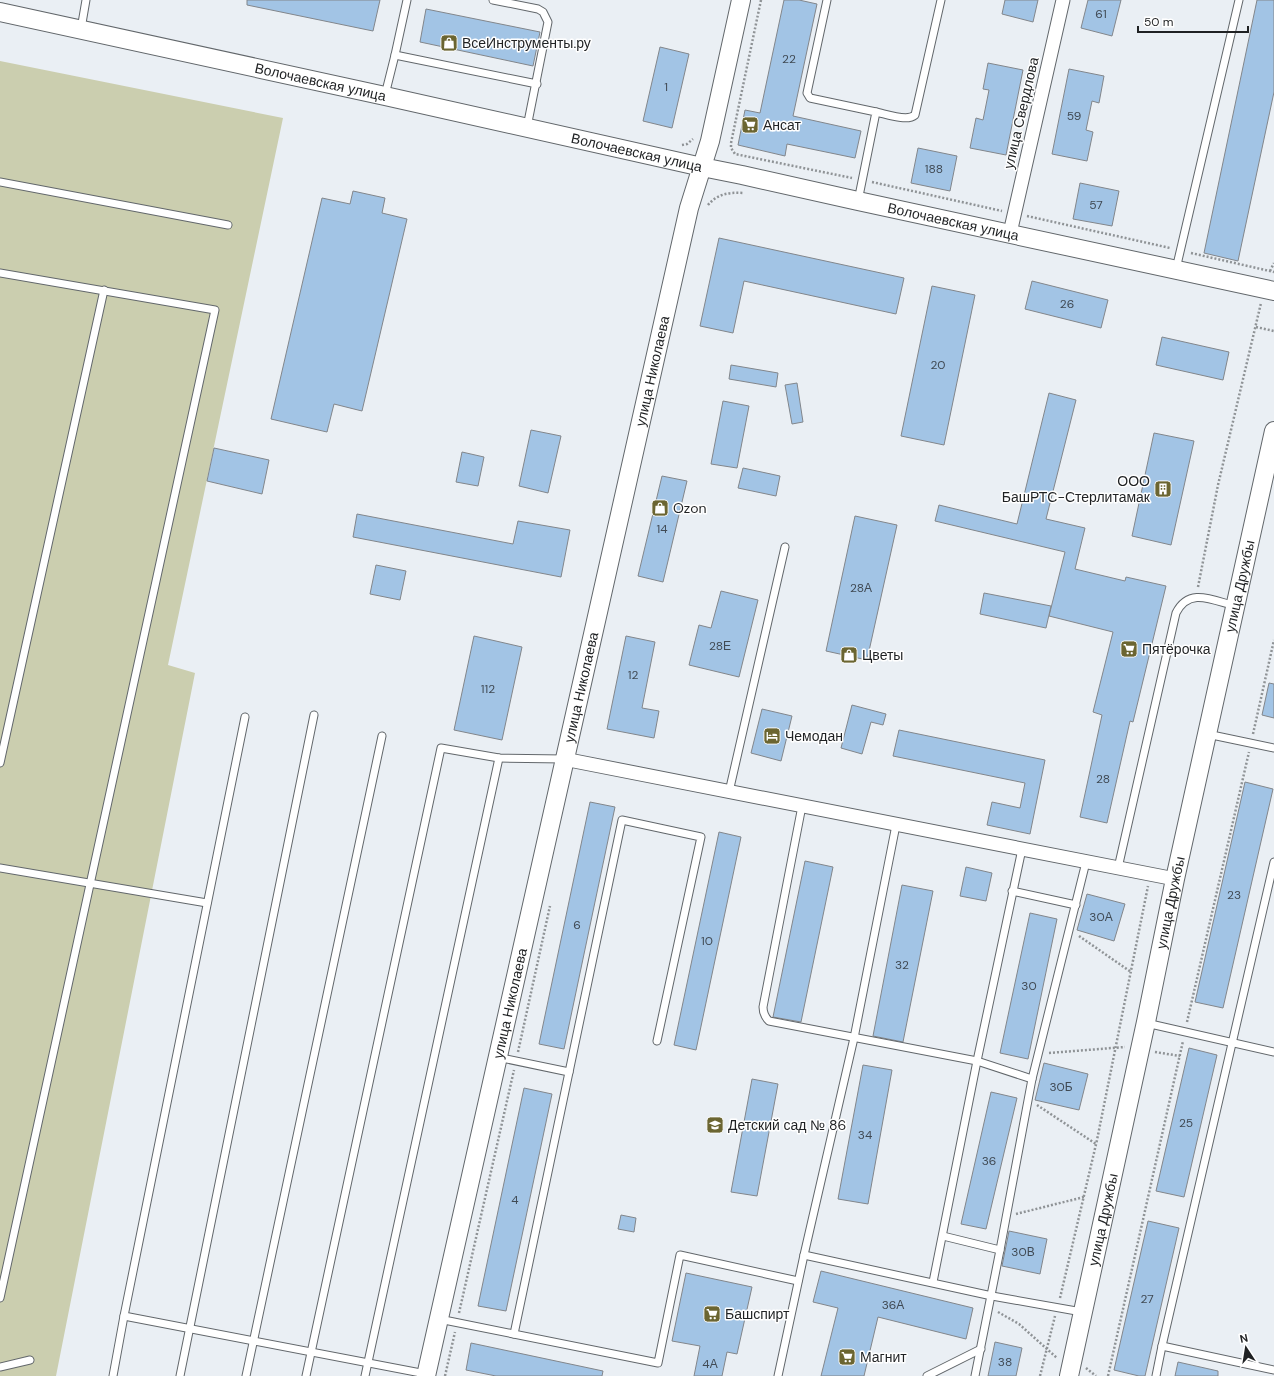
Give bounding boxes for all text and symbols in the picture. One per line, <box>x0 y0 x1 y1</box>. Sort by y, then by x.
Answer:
house number: 61 <box>1095 6 1107 22</box>
scale bar <box>1138 8 1248 34</box>
text: 50 m <box>1144 14 1173 30</box>
shop icon: ВсеИнструменты.ру <box>439 33 459 53</box>
place label: ВсеИнструменты.ру <box>462 34 591 52</box>
house number: 22 <box>782 51 796 67</box>
street label: улица Свердлова <box>999 55 1043 171</box>
street label: Волочаевская улица <box>253 59 388 105</box>
house number: 1 <box>664 79 668 95</box>
house number: 59 <box>1067 108 1081 124</box>
supermarket icon: Ансат <box>740 115 760 135</box>
place label: Ансат <box>763 116 802 134</box>
street label: Волочаевская улица <box>569 129 704 176</box>
house number: 188 <box>925 161 943 177</box>
house number: 57 <box>1089 197 1103 213</box>
street label: Волочаевская улица <box>886 199 1021 245</box>
house number: 26 <box>1060 296 1074 312</box>
street label: улица Николаева <box>631 314 673 428</box>
house number: 20 <box>930 357 946 373</box>
place label: ООО БашРТС-Стерлитамак <box>1002 472 1151 506</box>
building icon: ООО БашРТС-Стерлитамак <box>1153 479 1173 499</box>
shop icon: Ozon <box>650 498 670 518</box>
place label: Ozon <box>673 499 707 517</box>
house number: 14 <box>656 521 668 537</box>
street label: улица Дружбы <box>1221 538 1259 634</box>
house number: 28А <box>850 580 872 596</box>
street label: улица Николаева <box>560 630 602 744</box>
house number: 28Е <box>709 638 731 654</box>
supermarket icon: Пятёрочка <box>1119 639 1139 659</box>
place label: Пятёрочка <box>1142 640 1211 658</box>
shop icon: Цветы <box>839 645 859 665</box>
place label: Цветы <box>862 646 903 664</box>
house number: 12 <box>628 667 638 683</box>
house number: 112 <box>481 681 495 697</box>
hotel icon: Чемодан <box>762 726 782 746</box>
place label: Чемодан <box>785 727 843 745</box>
house number: 28 <box>1096 771 1110 787</box>
street label: улица Дружбы <box>1152 855 1189 951</box>
house number: 23 <box>1227 887 1241 903</box>
house number: 30А <box>1089 909 1113 925</box>
house number: 6 <box>573 917 581 933</box>
house number: 10 <box>701 933 713 949</box>
street label: улица Николаева <box>489 946 531 1060</box>
house number: 32 <box>895 957 909 973</box>
house number: 30 <box>1021 978 1037 994</box>
house number: 30Б <box>1049 1079 1073 1095</box>
school or university icon: Детский сад № 86 <box>705 1115 725 1135</box>
house number: 25 <box>1179 1115 1193 1131</box>
place label: Детский сад № 86 <box>728 1116 846 1134</box>
house number: 34 <box>858 1127 872 1143</box>
house number: 36 <box>982 1153 996 1169</box>
street label: улица Дружбы <box>1084 1172 1122 1268</box>
house number: 4 <box>511 1192 519 1208</box>
house number: 30В <box>1011 1244 1035 1260</box>
house number: 27 <box>1140 1291 1154 1307</box>
house number: 36А <box>882 1297 904 1313</box>
supermarket icon: Башспирт <box>702 1304 722 1324</box>
place label: Башспирт <box>725 1305 790 1323</box>
north arrow <box>1226 1328 1266 1368</box>
text: N <box>1239 1331 1249 1346</box>
supermarket icon: Магнит <box>837 1347 857 1367</box>
place label: Магнит <box>860 1348 907 1366</box>
house number: 38 <box>998 1354 1012 1370</box>
house number: 4А <box>702 1356 718 1372</box>

